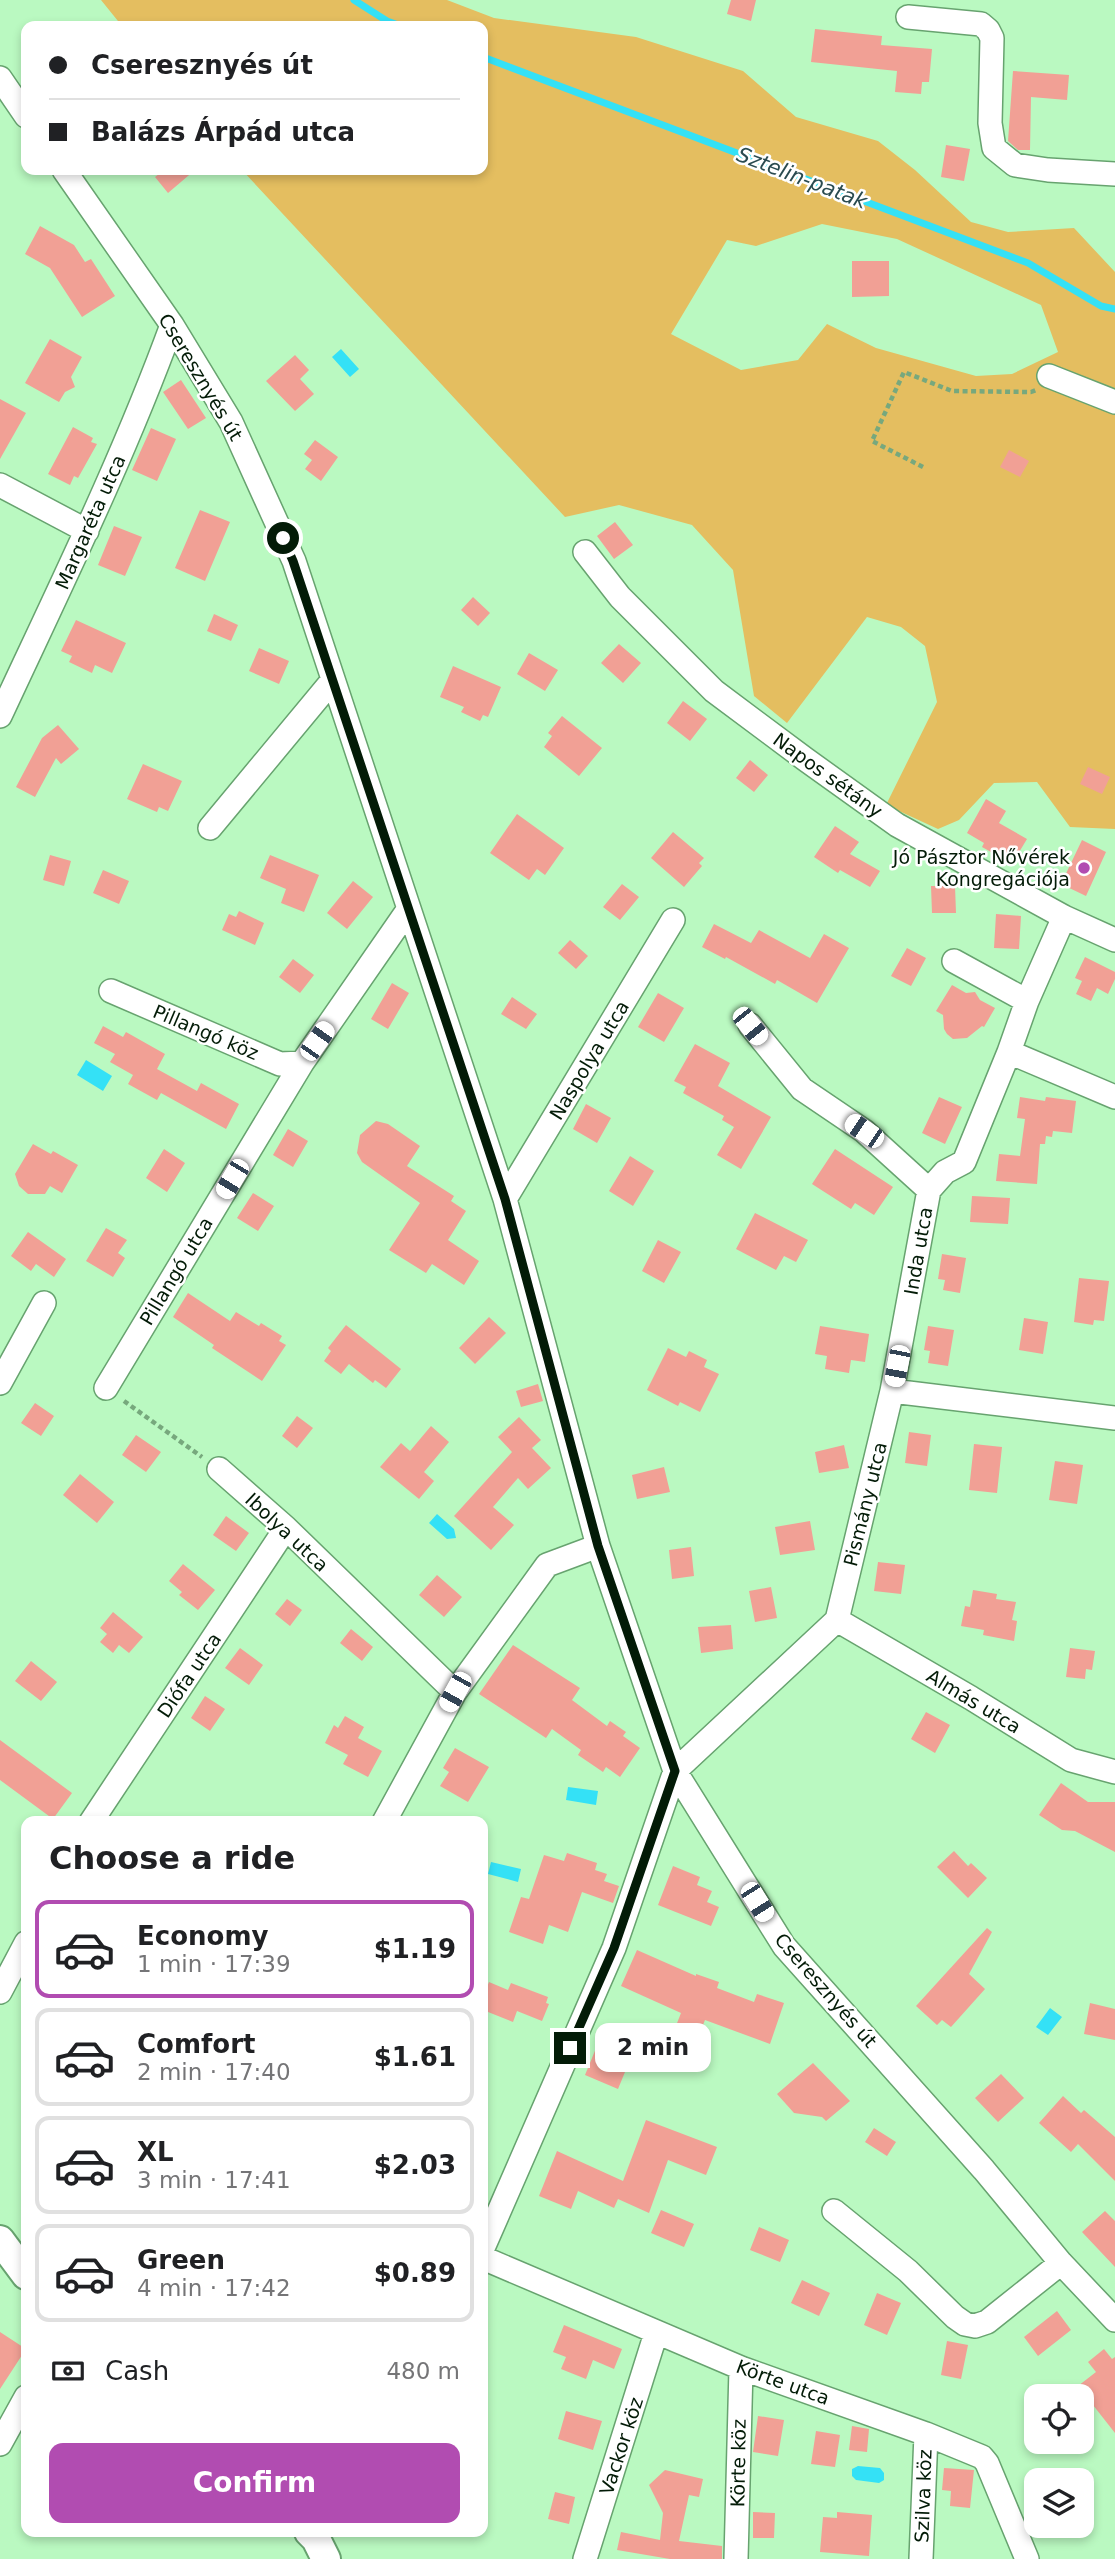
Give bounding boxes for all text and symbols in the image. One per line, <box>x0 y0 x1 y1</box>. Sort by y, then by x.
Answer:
text: Cseresznyés út <box>91 50 313 80</box>
text: Balázs Árpád utca <box>91 117 355 147</box>
water label: Sztelin-patak <box>734 142 871 214</box>
street label: Cseresznyés út <box>154 310 248 444</box>
street label: Margaréta utca <box>50 451 130 593</box>
route start <box>267 522 299 554</box>
street label: Napos sétány <box>769 728 887 822</box>
place label: Jó Pásztor Nővérek Kongregációja <box>892 846 1070 890</box>
marker: Jó Pásztor Nővérek Kongregációja <box>1076 860 1092 876</box>
street label: Naspolya utca <box>545 996 633 1124</box>
street label: Pillangó köz <box>150 1000 262 1064</box>
car <box>729 1003 772 1049</box>
car <box>297 1018 338 1064</box>
car <box>841 1111 888 1151</box>
car <box>213 1156 252 1202</box>
street label: Inda utca <box>899 1205 937 1297</box>
street label: Pillangó utca <box>135 1213 217 1329</box>
car <box>883 1343 912 1389</box>
street label: Pismány utca <box>839 1440 891 1568</box>
street label: Ibolya utca <box>241 1488 333 1576</box>
street label: Diófa utca <box>153 1628 225 1722</box>
street label: Almás utca <box>923 1664 1025 1738</box>
car <box>436 1669 475 1715</box>
text: Choose a ride <box>49 1839 295 1877</box>
car <box>737 1879 778 1925</box>
icon: car <box>53 1918 116 1981</box>
text: Economy <box>137 1921 268 1951</box>
street label: Cseresznyés út <box>770 1928 882 2052</box>
text: $1.19 <box>374 1934 456 1964</box>
text: 1 min · 17:39 <box>137 1951 291 1977</box>
callout: 2 min <box>594 2024 710 2072</box>
icon: car <box>53 2026 116 2089</box>
text: Comfort <box>137 2029 255 2059</box>
route end <box>554 2032 586 2064</box>
text: 2 min <box>617 2034 689 2060</box>
text: $1.61 <box>374 2042 456 2072</box>
text: 2 min · 17:40 <box>137 2059 291 2085</box>
icon: car <box>53 2134 116 2197</box>
text: XL <box>137 2137 174 2167</box>
text: $2.03 <box>374 2150 456 2180</box>
text: 3 min · 17:41 <box>137 2167 291 2193</box>
icon: car <box>53 2242 116 2305</box>
text: Green <box>137 2245 225 2275</box>
text: $0.89 <box>374 2258 456 2288</box>
text: 4 min · 17:42 <box>137 2275 291 2301</box>
icon: cash <box>49 2352 87 2390</box>
street label: Körte utca <box>733 2355 833 2409</box>
text: Cash <box>105 2356 169 2386</box>
text: 480 m <box>386 2358 460 2384</box>
map controls <box>1024 2384 1094 2538</box>
button: locate <box>1024 2384 1094 2454</box>
street label: Vackor köz <box>595 2394 647 2498</box>
street label: Körte köz <box>726 2419 750 2507</box>
button: Confirm <box>49 2443 460 2523</box>
street label: Szilva köz <box>910 2449 936 2543</box>
button: layers <box>1024 2468 1094 2538</box>

